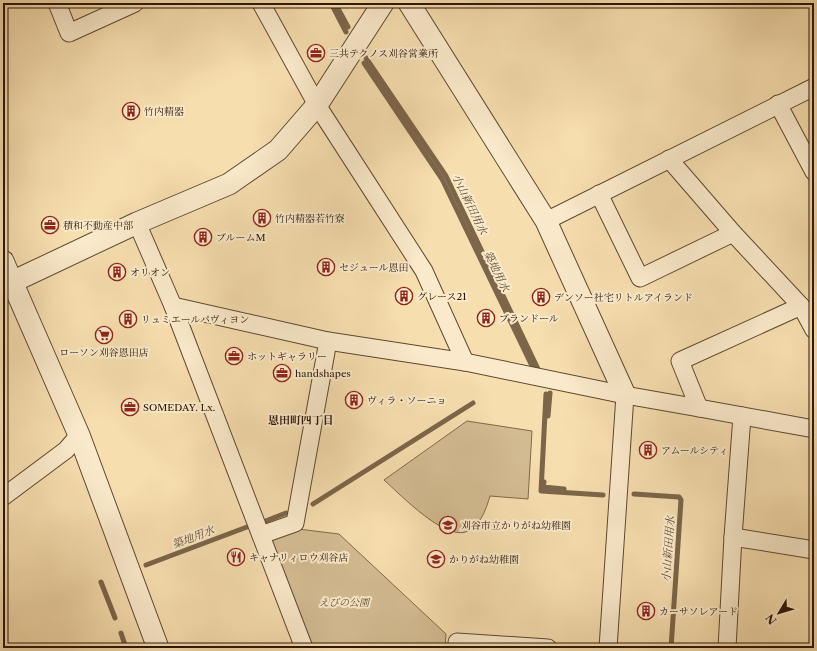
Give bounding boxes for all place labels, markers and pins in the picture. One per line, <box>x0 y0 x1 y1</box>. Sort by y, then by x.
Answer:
office icon: 三共テクノス刈谷営業所 <box>306 43 326 63</box>
place label: 三共テクノス刈谷営業所 <box>329 47 438 60</box>
building icon: 竹内精器 <box>121 101 141 121</box>
place label: 竹内精器 <box>144 105 184 118</box>
building icon: 竹内精器若竹寮 <box>252 208 272 228</box>
place label: 竹内精器若竹寮 <box>275 212 345 225</box>
office icon: 積和不動産中部 <box>40 215 60 235</box>
place label: 積和不動産中部 <box>63 219 133 232</box>
building icon: ブルームM <box>193 227 213 247</box>
place label: ブルームM <box>216 231 266 244</box>
building icon: セジュール恩田 <box>316 257 336 277</box>
place label: セジュール恩田 <box>339 261 409 274</box>
building icon: オリオン <box>107 262 127 282</box>
place label: オリオン <box>130 266 170 279</box>
building icon: グレース21 <box>394 286 414 306</box>
building icon: デンソー社宅リトルアイランド <box>531 287 551 307</box>
place label: グレース21 <box>417 290 467 303</box>
place label: デンソー社宅リトルアイランド <box>554 291 693 304</box>
building icon: プランドール <box>476 308 496 328</box>
building icon: リュミエールパヴィヨン <box>118 309 138 329</box>
place label: プランドール <box>499 312 559 325</box>
place label: リュミエールパヴィヨン <box>141 313 249 326</box>
supermarket icon: ローソン刈谷恩田店 <box>94 325 114 345</box>
place label: ローソン刈谷恩田店 <box>59 346 149 359</box>
office icon: ホットギャラリー <box>224 346 244 366</box>
place label: ホットギャラリー <box>247 350 327 363</box>
office icon: handshapes <box>272 363 292 383</box>
place label: handshapes <box>295 367 351 380</box>
building icon: ヴィラ・ソーニョ <box>344 390 364 410</box>
place label: ヴィラ・ソーニョ <box>367 394 446 407</box>
office icon: SOMEDAY. Lx. <box>120 397 140 417</box>
place label: SOMEDAY. Lx. <box>143 401 216 414</box>
building icon: アムールシティ <box>638 440 658 460</box>
place label: アムールシティ <box>661 444 729 457</box>
school or university icon: 刈谷市立かりがね幼稚園 <box>438 515 458 535</box>
place label: 刈谷市立かりがね幼稚園 <box>461 519 571 532</box>
restaurant icon: キャナリィロウ刈谷店 <box>226 547 246 567</box>
school or university icon: かりがね幼稚園 <box>426 549 446 569</box>
place label: キャナリィロウ刈谷店 <box>249 551 349 564</box>
place label: かりがね幼稚園 <box>449 553 519 566</box>
building icon: カーサソレアード <box>636 601 656 621</box>
place label: カーサソレアード <box>659 605 738 618</box>

